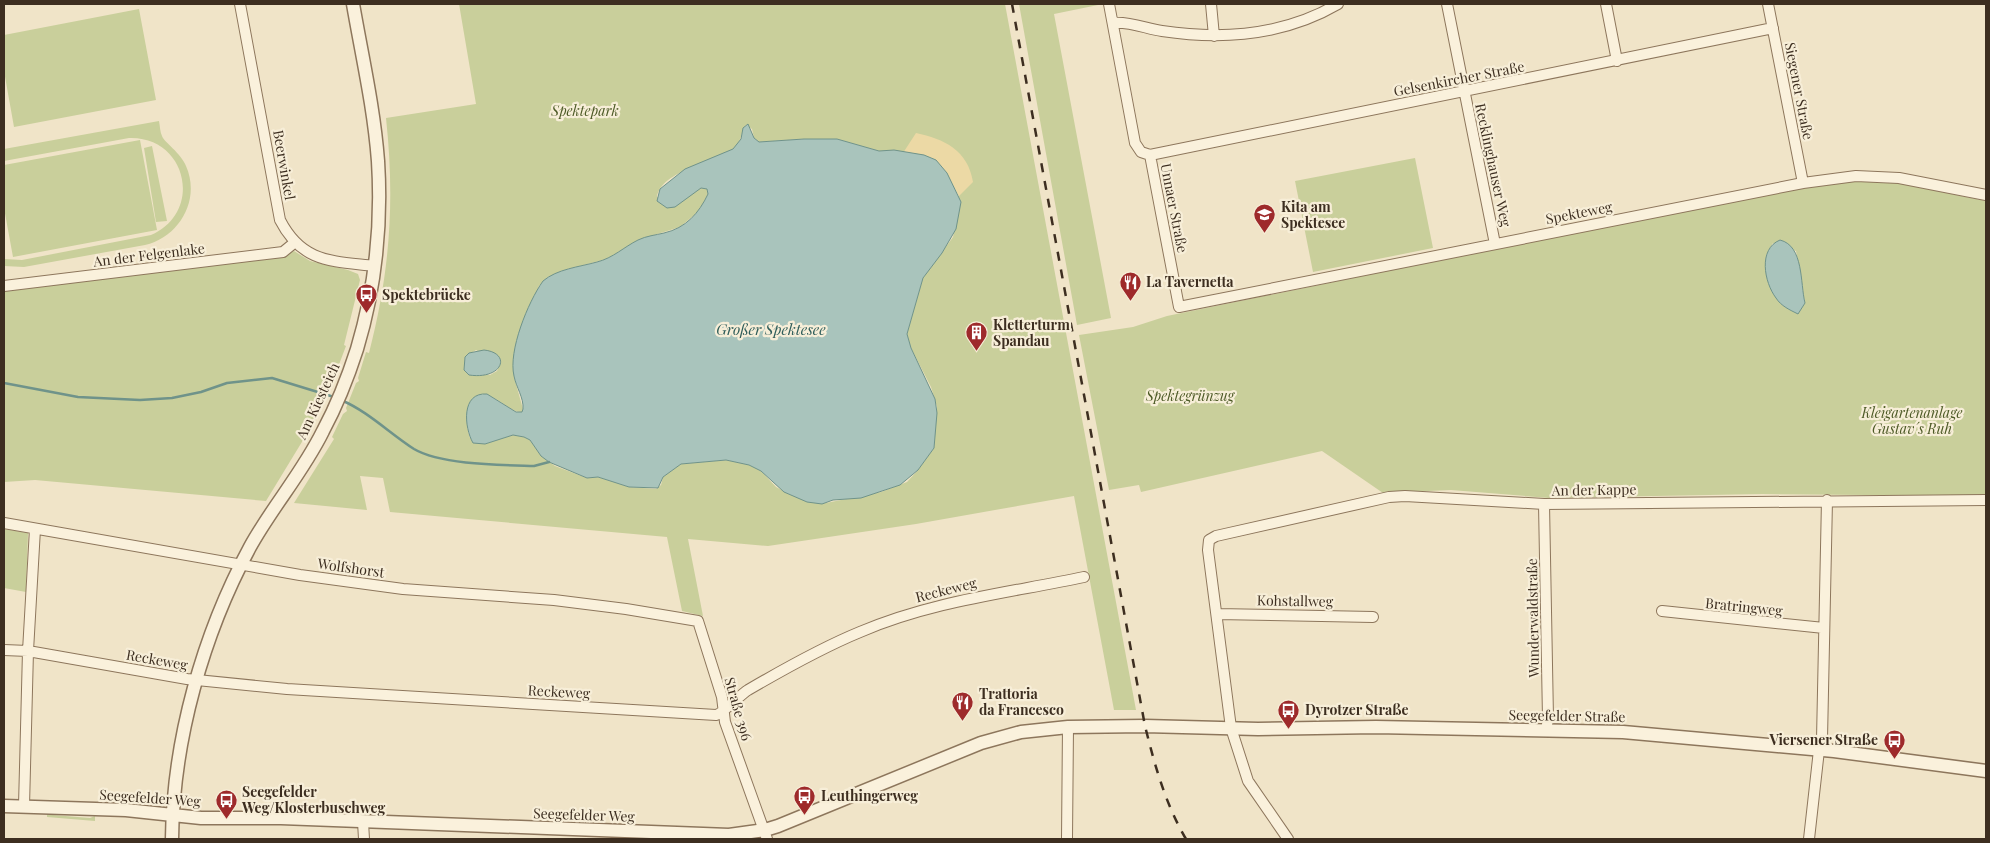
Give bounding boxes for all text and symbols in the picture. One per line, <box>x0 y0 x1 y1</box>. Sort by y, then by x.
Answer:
street label: Siegener Straße <box>1781 41 1818 141</box>
street label: Gelsenkircher Straße <box>1392 57 1526 101</box>
park label: Spektepark <box>550 101 619 120</box>
street label: Recklinghauser Weg <box>1471 101 1516 229</box>
street label: Beerwinkel <box>269 128 300 201</box>
street label: Unnaer Straße <box>1157 162 1192 254</box>
place label: Kita am Spektesee <box>1281 197 1345 232</box>
street label: Spekteweg <box>1544 197 1614 228</box>
school or university icon: Kita am Spektesee <box>1253 203 1277 234</box>
street label: An der Felgenlake <box>91 238 206 271</box>
restaurant icon: La Tavernetta <box>1118 270 1142 301</box>
place label: La Tavernetta <box>1146 272 1234 291</box>
bus stop icon: Spektebrücke <box>354 283 378 314</box>
place label: Spektebrücke <box>382 285 471 304</box>
place label: Kletterturm Spandau <box>993 315 1070 350</box>
water label: Großer Spektesee <box>716 319 826 339</box>
building icon: Kletterturm Spandau <box>965 321 989 352</box>
street label: Am Kiesteich <box>291 359 344 443</box>
park label: Spektegrünzug <box>1145 386 1236 405</box>
park label: Kleigartenanlage Gustav´s Ruh <box>1861 403 1962 438</box>
street label: An der Kappe <box>1550 479 1637 500</box>
street label: Wolfshorst <box>315 553 387 582</box>
street label: Wunderwaldstraße <box>1522 558 1543 679</box>
street label: Reckeweg <box>913 573 979 606</box>
street label: Kohstallweg <box>1257 590 1334 611</box>
street label: Bratringweg <box>1704 593 1784 620</box>
street label: Reckeweg <box>125 645 190 674</box>
street label: Straße 396 <box>720 675 757 743</box>
street label: Reckeweg <box>527 680 591 703</box>
place label: Trattoria da Francesco <box>979 684 1064 719</box>
restaurant icon: Trattoria da Francesco <box>951 690 975 721</box>
bus stop icon: Dyrotzer Straße <box>1277 698 1301 729</box>
place label: Dyrotzer Straße <box>1305 700 1409 719</box>
street label: Seegefelder Straße <box>1508 705 1626 726</box>
bus stop icon: Viersener Straße <box>1882 728 1906 759</box>
place label: Viersener Straße <box>1768 730 1878 749</box>
place label: Seegefelder Weg/Klosterbuschweg <box>241 782 386 817</box>
street label: Seegefelder Weg <box>99 784 202 811</box>
bus stop icon: Leuthingerweg <box>793 784 817 815</box>
place label: Leuthingerweg <box>821 786 918 805</box>
bus stop icon: Seegefelder Weg/Klosterbuschweg <box>214 788 238 819</box>
street label: Seegefelder Weg <box>533 803 636 826</box>

